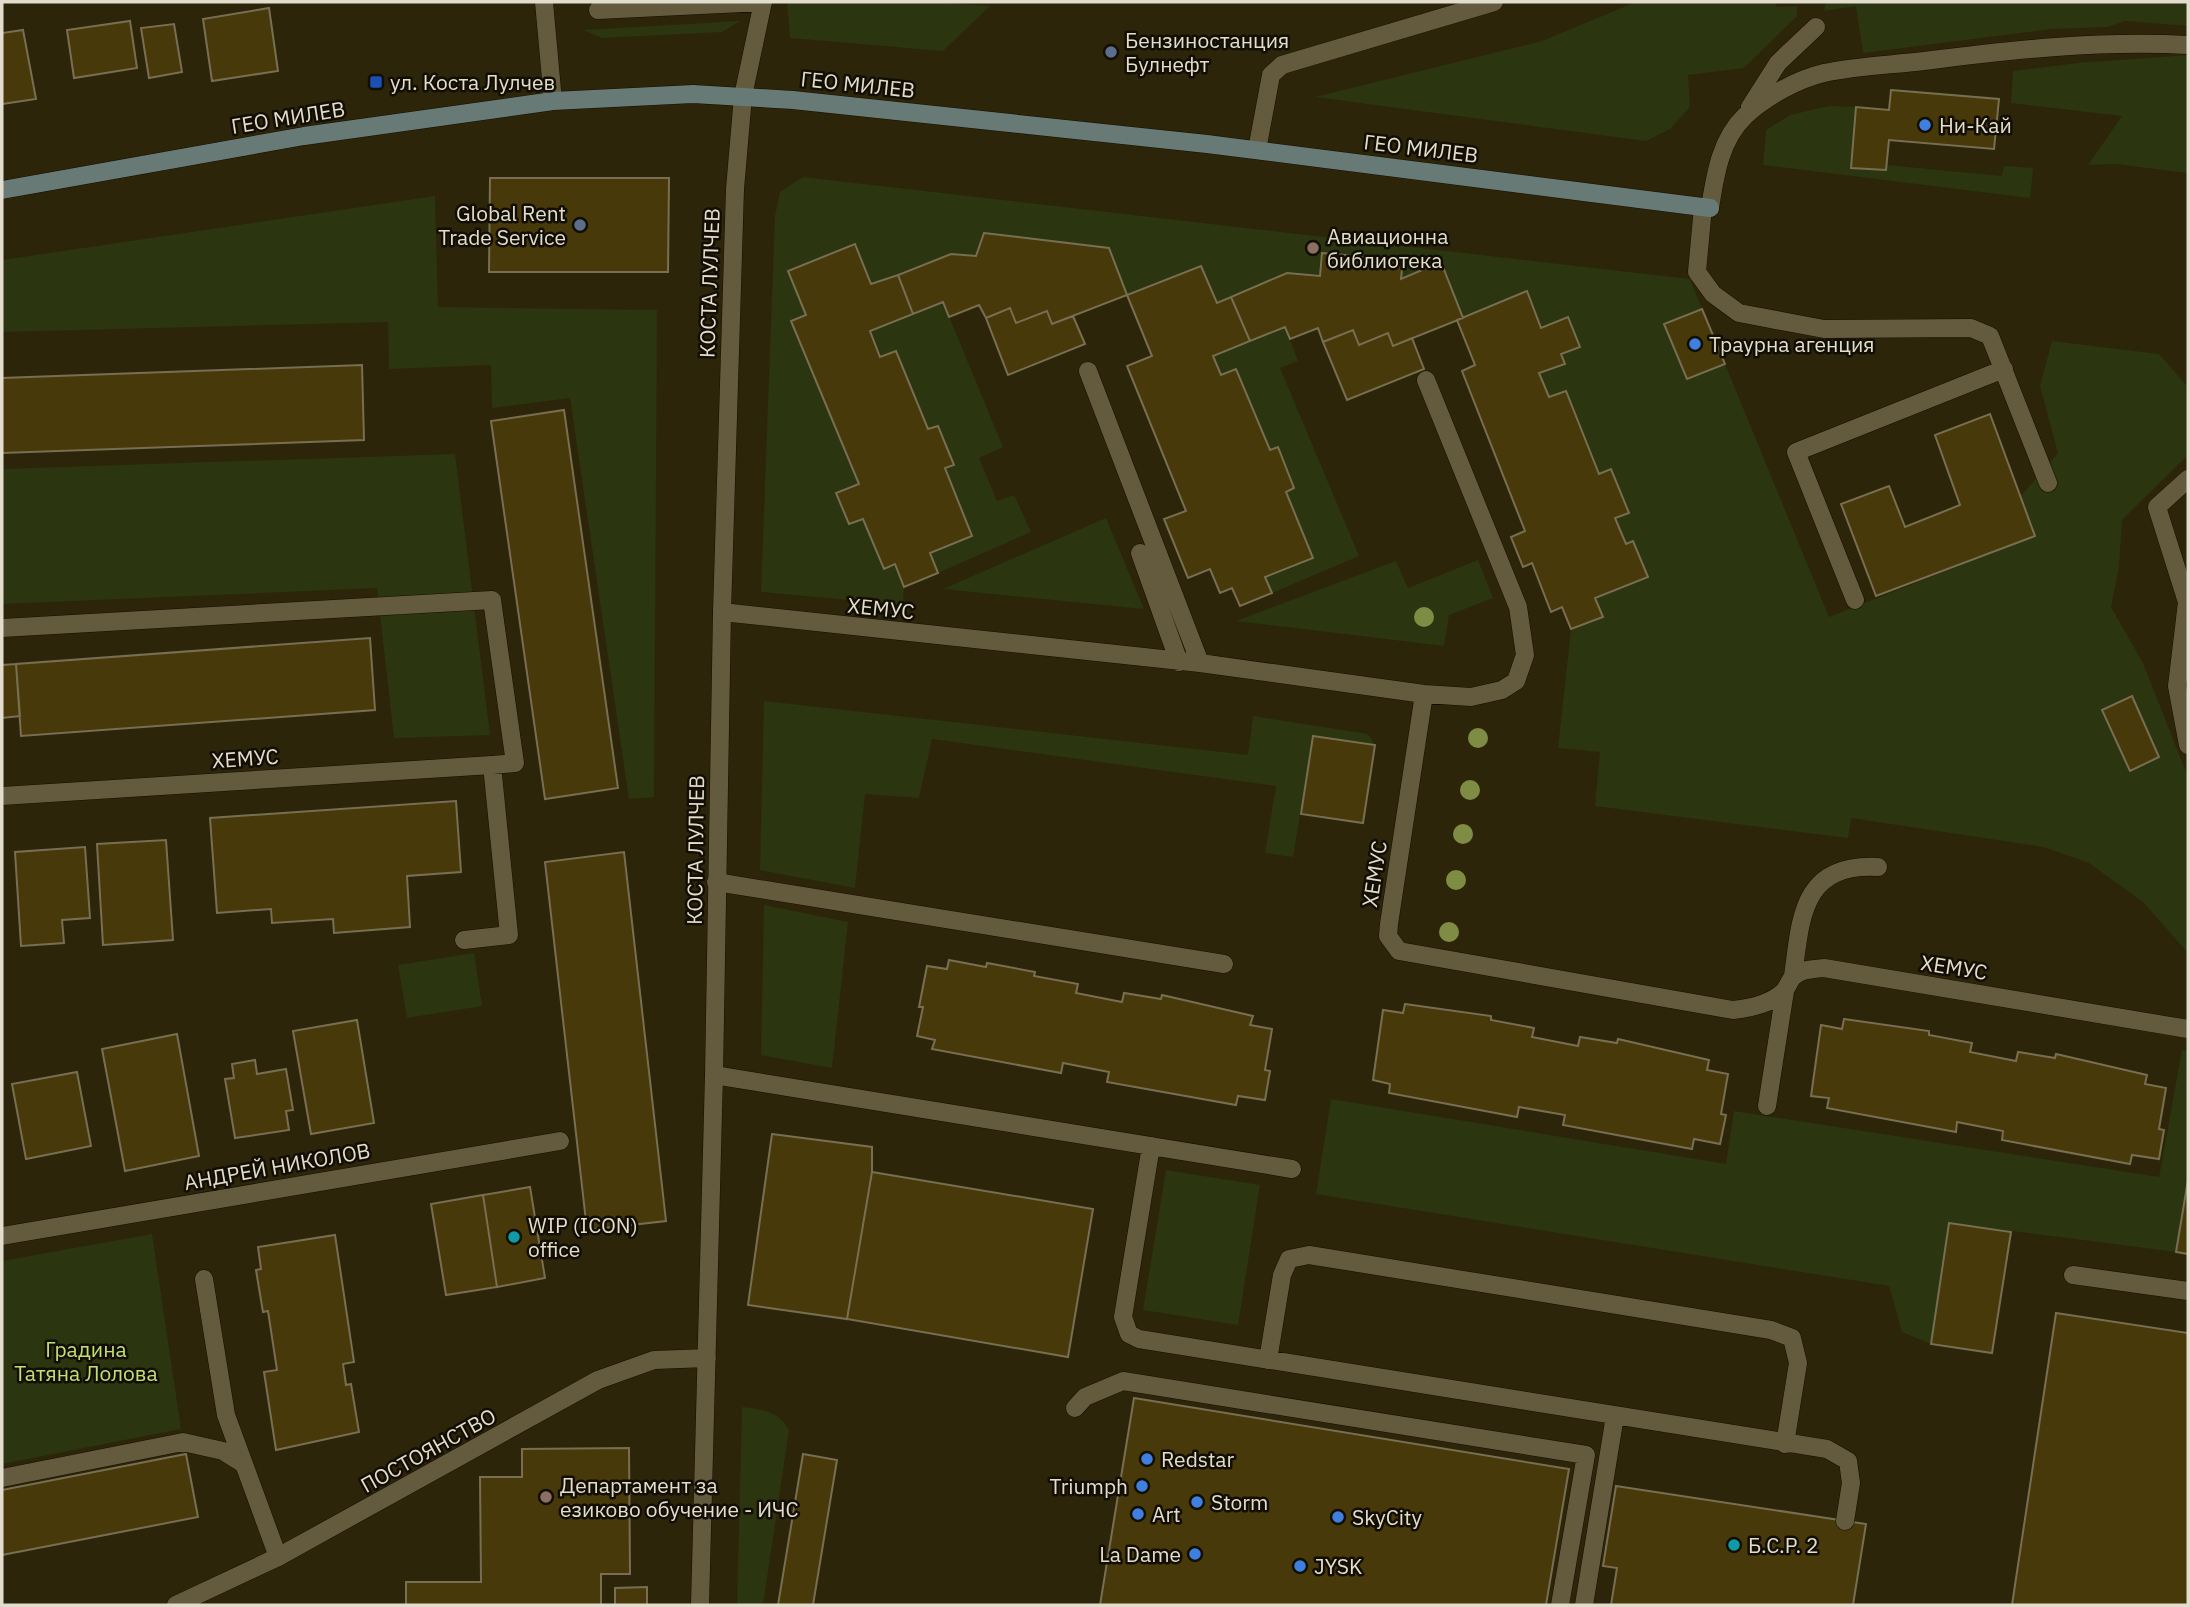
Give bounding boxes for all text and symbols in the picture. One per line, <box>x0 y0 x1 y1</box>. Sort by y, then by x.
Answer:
place label: Бензиностанция Булнефт <box>1125 26 1289 78</box>
marker: Бензиностанция Булнефт <box>1103 44 1119 60</box>
street label: ГЕО МИЛЕВ <box>799 64 917 104</box>
place label: ул. Коста Лулчев <box>390 68 555 96</box>
marker: ул. Коста Лулчев <box>368 74 384 90</box>
street label: ГЕО МИЛЕВ <box>229 94 347 140</box>
place label: Ни-Кай <box>1939 111 2012 139</box>
marker: Ни-Кай <box>1917 117 1933 133</box>
street label: ГЕО МИЛЕВ <box>1362 127 1480 169</box>
place label: Global Rent Trade Service <box>438 199 566 251</box>
street label: КОСТА ЛУЛЧЕВ <box>692 208 726 358</box>
marker: Global Rent Trade Service <box>572 217 588 233</box>
place label: Авиационна библиотека <box>1327 222 1448 274</box>
marker: Авиационна библиотека <box>1305 240 1321 256</box>
place label: Траурна агенция <box>1709 330 1875 358</box>
marker: Траурна агенция <box>1687 336 1703 352</box>
street label: ХЕМУС <box>846 591 916 625</box>
street label: ХЕМУС <box>211 742 279 774</box>
street label: КОСТА ЛУЛЧЕВ <box>680 775 710 925</box>
street label: ХЕМУС <box>1355 839 1393 909</box>
street label: ХЕМУС <box>1919 948 1989 986</box>
street label: АНДРЕЙ НИКОЛОВ <box>182 1136 372 1196</box>
place label: WIP (ICON) office <box>528 1211 638 1263</box>
marker: WIP (ICON) office <box>506 1229 522 1245</box>
park label: Градина Татяна Лолова <box>14 1335 158 1387</box>
street label: ПОСТОЯНСТВО <box>355 1401 501 1499</box>
place label: Redstar <box>1161 1445 1234 1473</box>
marker: Redstar <box>1139 1451 1155 1467</box>
place label: Департамент за езиково обучение - ИЧС <box>560 1471 799 1523</box>
place label: Triumph <box>1050 1472 1128 1500</box>
marker: Triumph <box>1134 1478 1150 1494</box>
place label: Storm <box>1211 1488 1268 1516</box>
marker: Департамент за езиково обучение - ИЧС <box>538 1489 554 1505</box>
marker: Storm <box>1189 1494 1205 1510</box>
place label: Art <box>1152 1500 1181 1528</box>
place label: SkyCity <box>1352 1503 1422 1531</box>
marker: Art <box>1130 1506 1146 1522</box>
marker: SkyCity <box>1330 1509 1346 1525</box>
place label: Б.С.Р. 2 <box>1748 1531 1819 1559</box>
marker: Б.С.Р. 2 <box>1726 1537 1742 1553</box>
place label: La Dame <box>1099 1540 1181 1568</box>
marker: La Dame <box>1187 1546 1203 1562</box>
place label: JYSK <box>1314 1552 1362 1580</box>
marker: JYSK <box>1292 1558 1308 1574</box>

